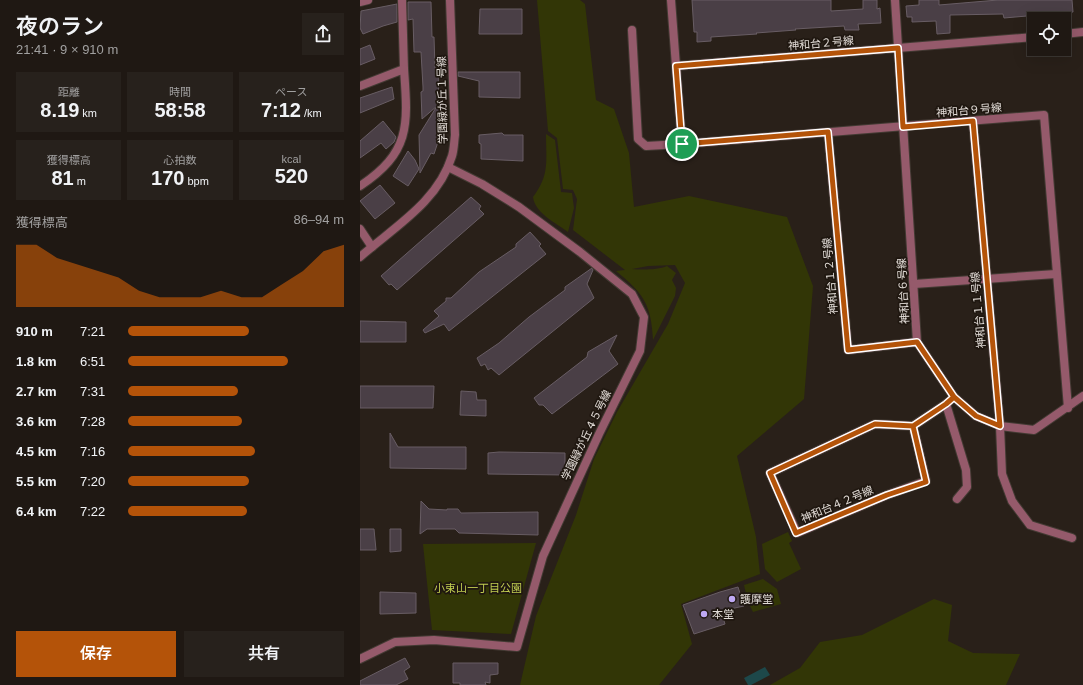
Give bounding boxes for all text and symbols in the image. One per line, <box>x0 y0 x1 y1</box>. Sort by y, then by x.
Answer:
map controls <box>1027 12 1071 56</box>
button: locate <box>1027 12 1071 56</box>
button: share <box>302 13 344 55</box>
text: 夜のラン <box>16 14 104 39</box>
street label: 神和台２号線 <box>788 34 854 52</box>
text: 21:41 · 9 × 910 m <box>16 42 118 57</box>
street label: 学園緑が丘１号線 <box>435 56 449 144</box>
text: 距離 <box>58 86 80 98</box>
text: 時間 <box>169 86 191 98</box>
text: ペース <box>275 86 308 98</box>
text: 8.19 <box>40 99 79 121</box>
text: 58:58 <box>154 99 206 121</box>
text: 7:12 <box>261 99 301 121</box>
street label: 神和台９号線 <box>936 101 1002 119</box>
text: km <box>79 107 97 119</box>
text: /km <box>301 107 322 119</box>
pin <box>665 127 699 161</box>
icon: arrive <box>671 133 693 155</box>
text: kcal <box>282 153 301 165</box>
text: 獲得標高 <box>47 154 91 166</box>
text: 心拍数 <box>163 154 196 166</box>
text: 520 <box>275 165 308 187</box>
text: 81 <box>51 167 74 189</box>
text: 170 <box>151 167 184 189</box>
text: m <box>74 175 86 187</box>
text: bpm <box>184 175 209 187</box>
text: 86–94 m <box>293 212 344 227</box>
text: 獲得標高 <box>16 215 68 230</box>
street label: 神和台１２号線 <box>821 237 839 315</box>
street label: 神和台６号線 <box>895 258 911 324</box>
street label: 神和台１１号線 <box>969 271 987 349</box>
text: 910 m <box>16 324 53 339</box>
text: 7:21 <box>80 324 105 339</box>
text: 1.8 km <box>16 354 56 369</box>
text: 6:51 <box>80 354 105 369</box>
text: 2.7 km <box>16 384 56 399</box>
text: 7:31 <box>80 384 105 399</box>
street label: 学園緑が丘４５号線 <box>559 388 613 482</box>
text: 3.6 km <box>16 414 56 429</box>
text: 7:28 <box>80 414 105 429</box>
text: 4.5 km <box>16 444 56 459</box>
text: 7:16 <box>80 444 105 459</box>
text: 5.5 km <box>16 474 56 489</box>
text: 7:20 <box>80 474 105 489</box>
street label: 神和台４２号線 <box>799 483 875 525</box>
text: 6.4 km <box>16 504 56 519</box>
text: 7:22 <box>80 504 105 519</box>
park label: 小束山一丁目公園 <box>434 582 522 594</box>
place label: 護摩堂 <box>740 593 773 605</box>
marker: 護摩堂 <box>727 594 737 604</box>
place label: 本堂 <box>712 608 734 620</box>
marker: 本堂 <box>699 609 709 619</box>
button: 保存 <box>16 631 176 677</box>
button: 共有 <box>184 631 344 677</box>

